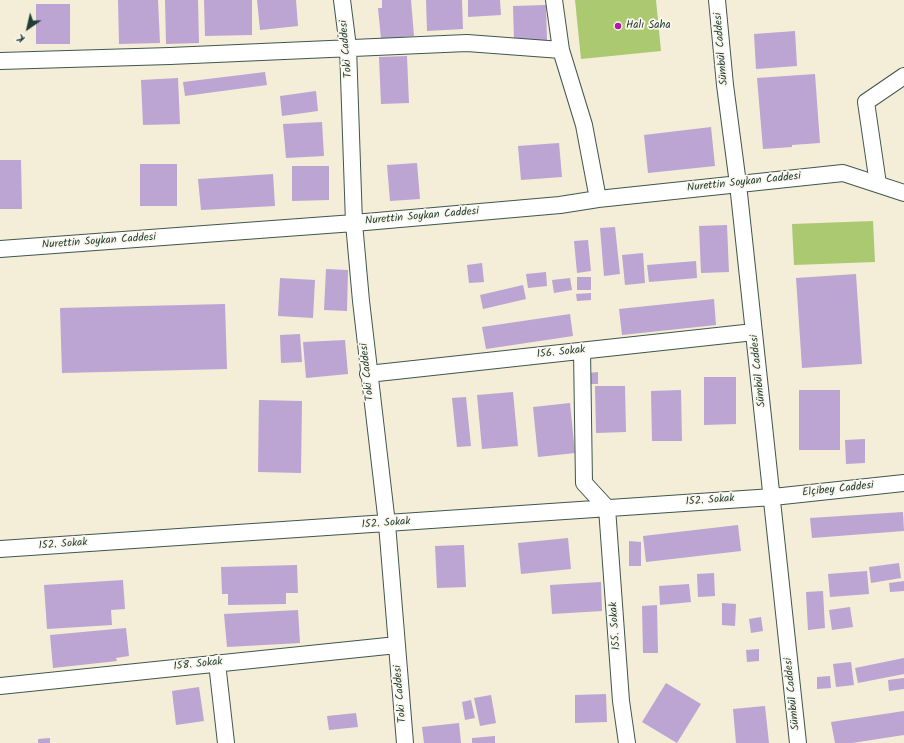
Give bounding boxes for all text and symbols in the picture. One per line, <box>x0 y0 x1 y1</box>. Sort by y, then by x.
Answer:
north arrow <box>8 8 48 48</box>
street label: Sümbül Caddesi <box>712 12 732 86</box>
place label: Halı Saha <box>626 19 671 33</box>
street label: Toki Caddesi <box>338 20 356 78</box>
marker: Halı Saha <box>613 21 623 31</box>
text: K <box>14 29 29 47</box>
street label: Nurettin Soykan Caddesi <box>686 170 802 196</box>
street label: Nurettin Soykan Caddesi <box>364 205 480 229</box>
street label: Nurettin Soykan Caddesi <box>42 231 156 253</box>
street label: Sümbül Caddesi <box>749 334 769 408</box>
street label: Toki Caddesi <box>358 342 378 402</box>
street label: 156. Sokak <box>536 344 586 362</box>
street label: Elçibey Caddesi <box>802 480 874 500</box>
street label: 152. Sokak <box>685 493 735 509</box>
street label: 152. Sokak <box>361 516 411 532</box>
street label: 152. Sokak <box>38 537 88 553</box>
street label: 155. Sokak <box>608 601 624 651</box>
street label: 158. Sokak <box>173 656 223 674</box>
street label: Sümbül Caddesi <box>783 657 803 731</box>
street label: Toki Caddesi <box>392 665 410 723</box>

